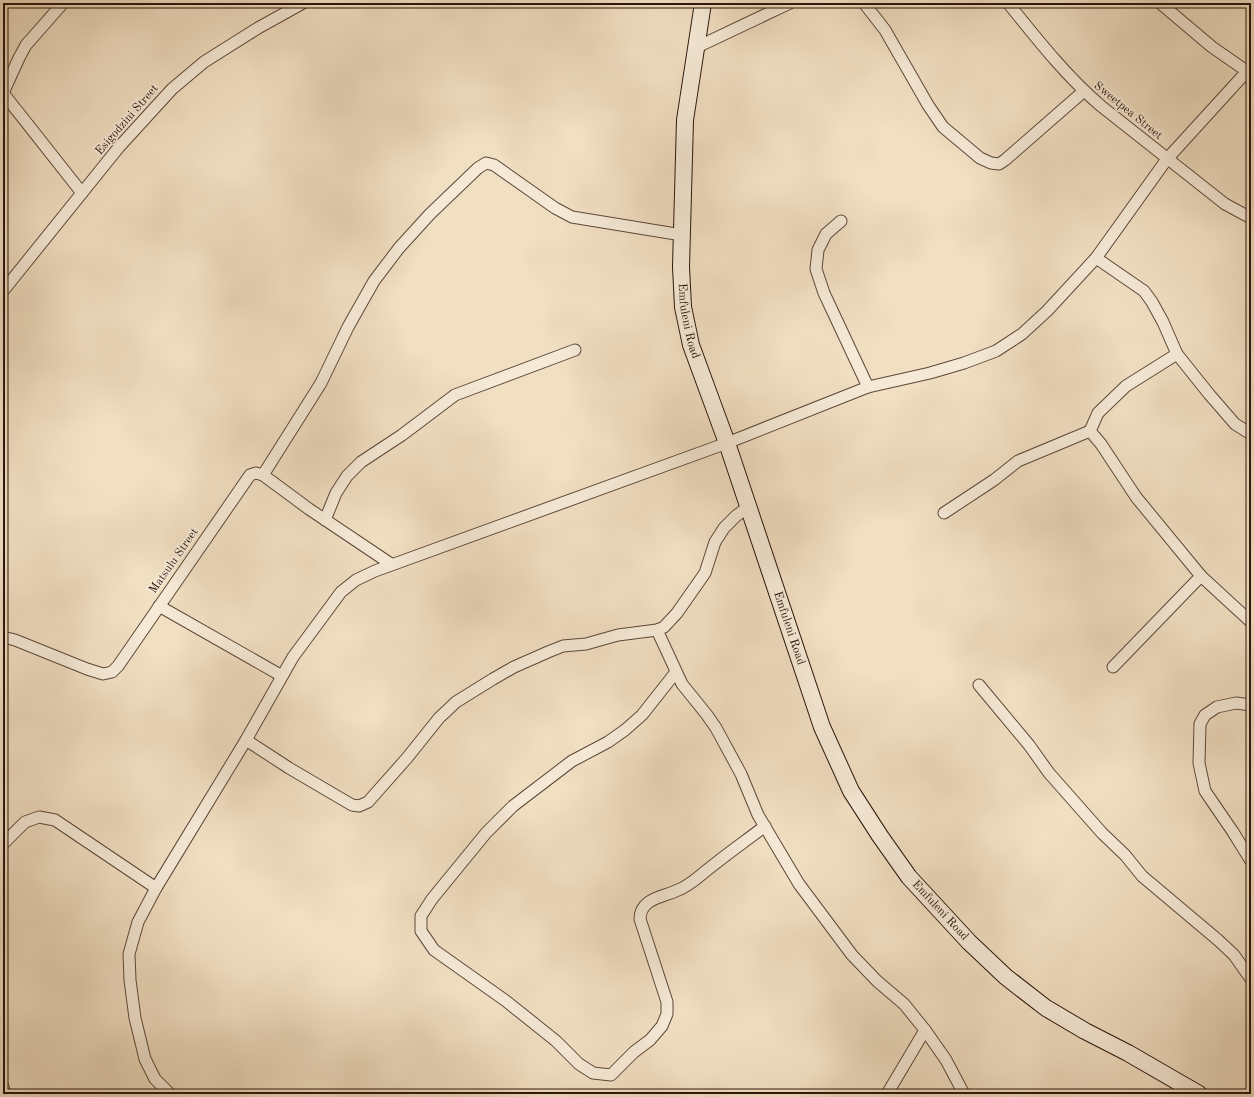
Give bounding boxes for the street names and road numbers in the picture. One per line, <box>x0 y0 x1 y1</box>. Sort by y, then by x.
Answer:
street label: Sweetpea Street <box>1091 80 1165 142</box>
street label: Esigodzini Street <box>93 83 161 157</box>
street label: Emfuleni Road <box>676 283 701 360</box>
street label: Matsulu Street <box>147 526 201 596</box>
street label: Emfuleni Road <box>771 590 807 667</box>
street label: Emfuleni Road <box>910 878 971 943</box>

